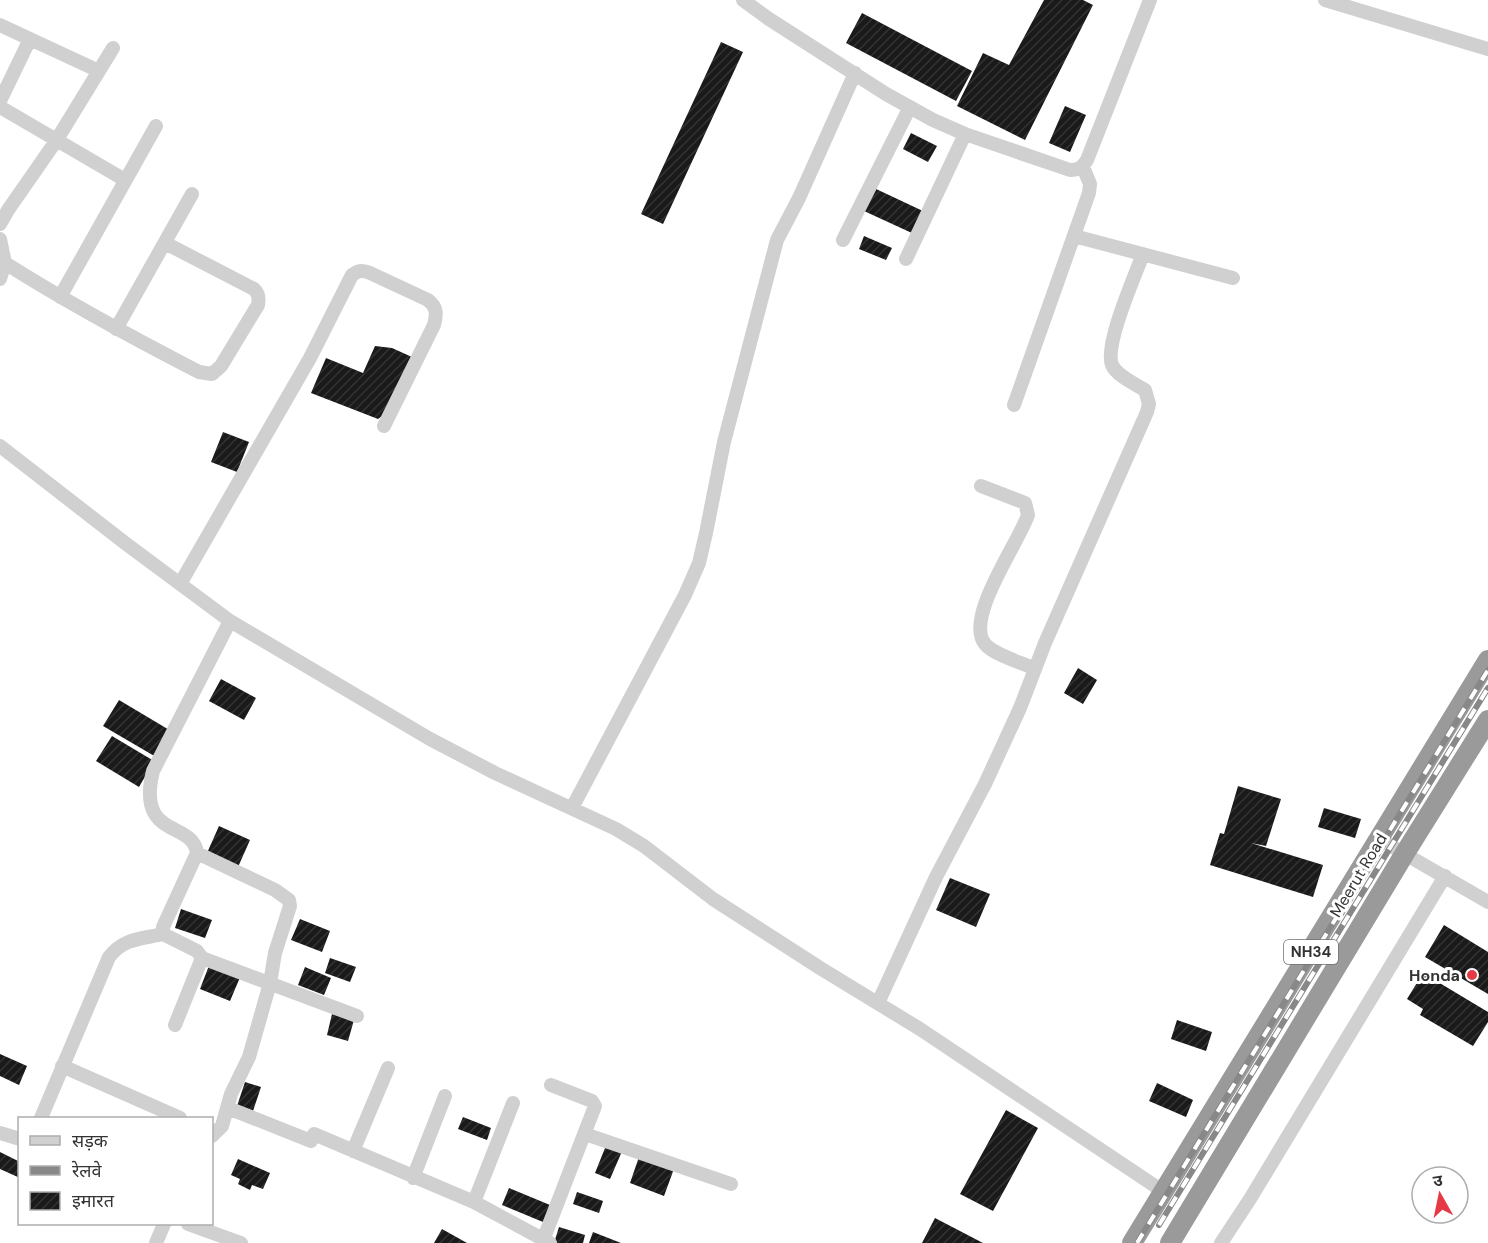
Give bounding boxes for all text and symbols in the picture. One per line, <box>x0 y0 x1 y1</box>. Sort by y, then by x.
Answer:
street label: Meerut Road <box>1325 829 1392 921</box>
road number: NH34 <box>1284 940 1338 964</box>
place label: Honda <box>1409 965 1460 986</box>
marker: Honda <box>1465 968 1479 982</box>
legend <box>18 1117 213 1225</box>
text: सड़क <box>72 1129 109 1153</box>
text: रेलवे <box>71 1159 103 1183</box>
north arrow <box>1410 1165 1470 1225</box>
text: उ <box>1431 1169 1445 1192</box>
text: इमारत <box>72 1189 115 1213</box>

